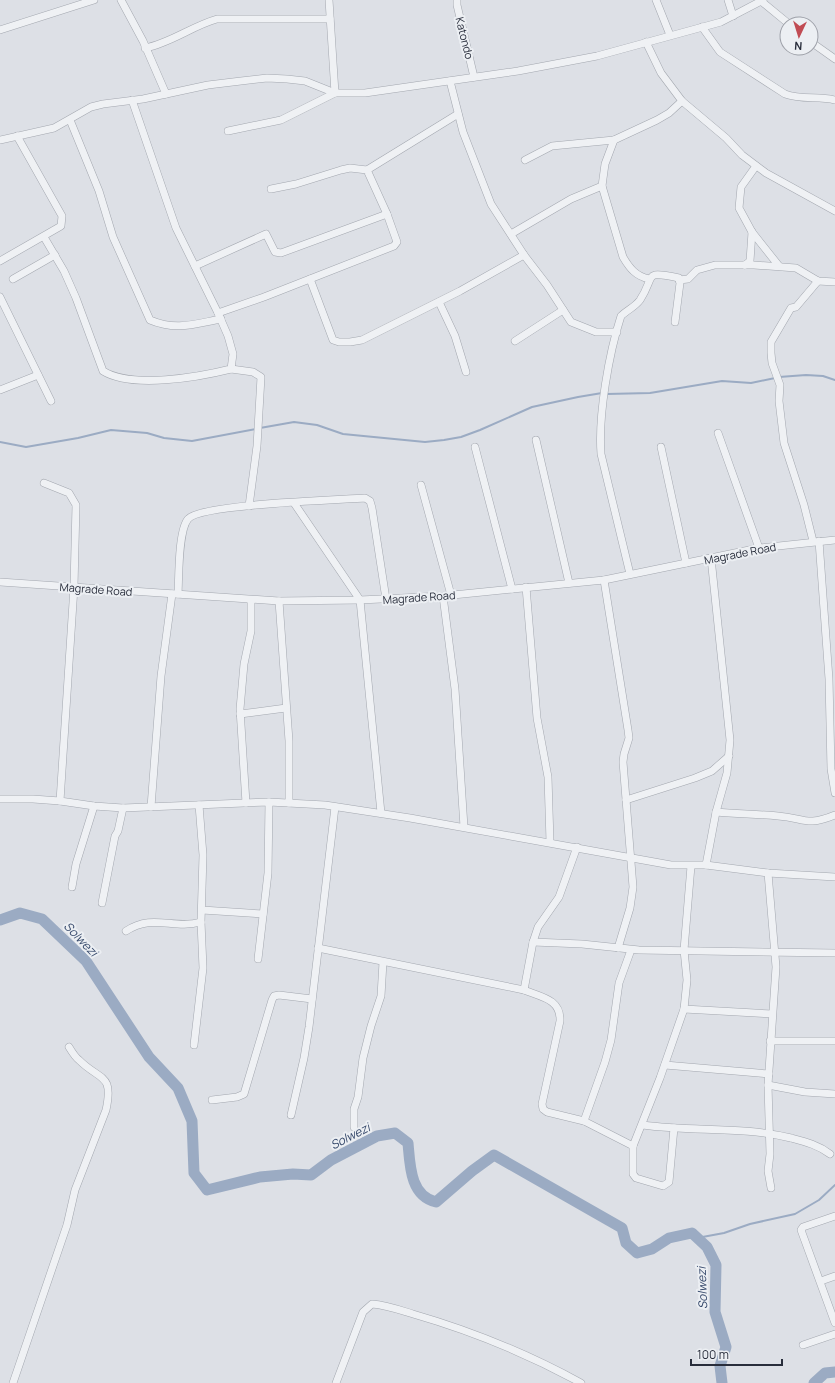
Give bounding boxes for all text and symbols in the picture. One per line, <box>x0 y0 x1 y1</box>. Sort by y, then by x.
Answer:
street label: Katondo <box>453 15 478 61</box>
north arrow <box>779 16 819 56</box>
text: N <box>794 39 803 54</box>
street label: Magrade Road <box>703 539 777 567</box>
street label: Magrade Road <box>59 579 133 599</box>
street label: Magrade Road <box>382 587 456 607</box>
water label: Solwezi <box>60 918 103 962</box>
water label: Solwezi <box>327 1118 375 1153</box>
water label: Solwezi <box>693 1264 711 1310</box>
scale bar <box>691 1341 782 1367</box>
text: 100 m <box>697 1346 729 1363</box>

